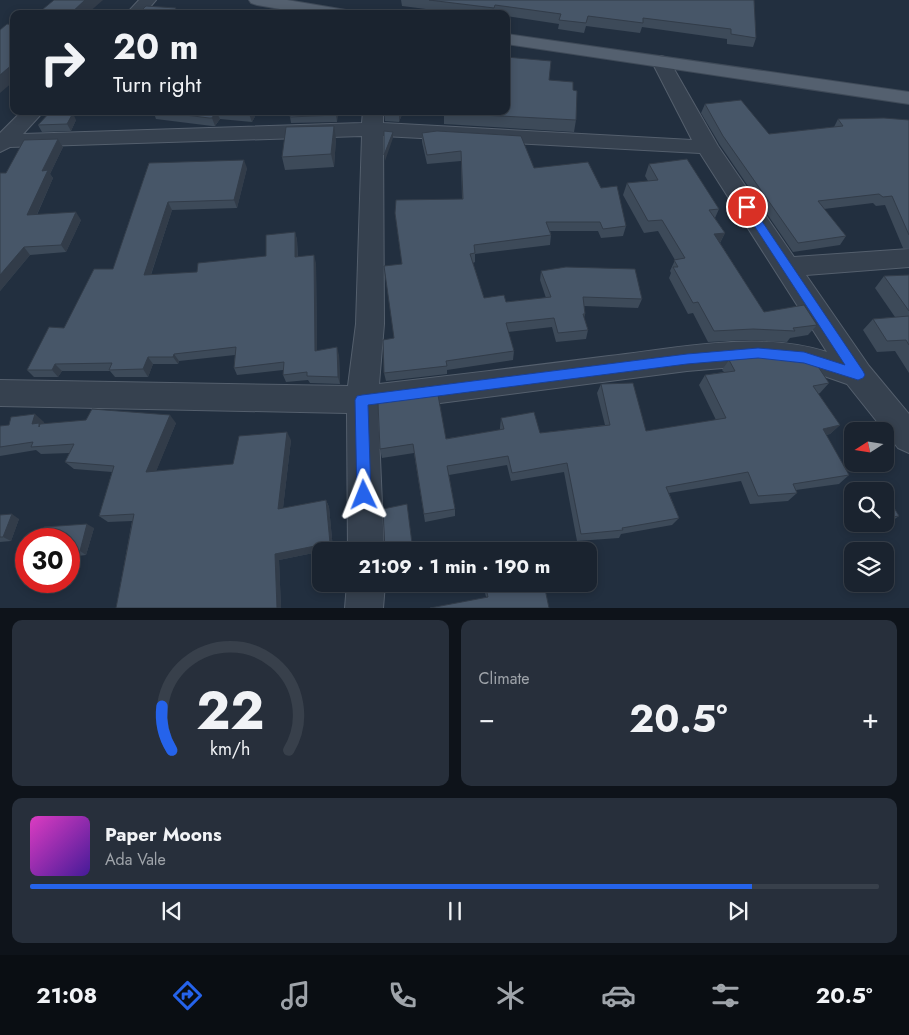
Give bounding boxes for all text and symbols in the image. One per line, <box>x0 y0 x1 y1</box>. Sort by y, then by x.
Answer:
text: 20 m <box>113 22 198 72</box>
icon: right <box>30 30 95 95</box>
text: Turn right <box>113 68 201 100</box>
pin <box>726 186 768 228</box>
icon: arrive <box>733 193 761 221</box>
north arrow <box>844 422 894 472</box>
map controls <box>844 422 894 592</box>
position arrow <box>337 468 389 520</box>
button: search <box>844 482 894 532</box>
speed limit sign: 30 <box>15 528 80 593</box>
button: layers <box>844 542 894 592</box>
text: 21:09 · 1 min · 190 m <box>359 553 550 580</box>
text: Climate <box>479 667 530 690</box>
text: 22 <box>196 673 264 749</box>
text: 20.5° <box>629 691 727 746</box>
text: − <box>479 698 495 739</box>
text: + <box>862 698 879 739</box>
text: km/h <box>210 736 250 762</box>
text: Paper Moons <box>105 821 222 848</box>
text: Ada Vale <box>105 848 166 871</box>
icon: previous <box>158 897 186 925</box>
icon: pause <box>441 897 469 925</box>
icon: next <box>724 897 752 925</box>
icon: directions <box>170 978 205 1013</box>
icon: music <box>278 978 313 1013</box>
icon: phone <box>385 978 420 1013</box>
icon: climate <box>493 978 528 1013</box>
icon: car <box>601 978 636 1013</box>
icon: filters <box>708 978 743 1013</box>
text: 21:08 <box>36 979 97 1011</box>
text: 20.5° <box>816 979 873 1011</box>

